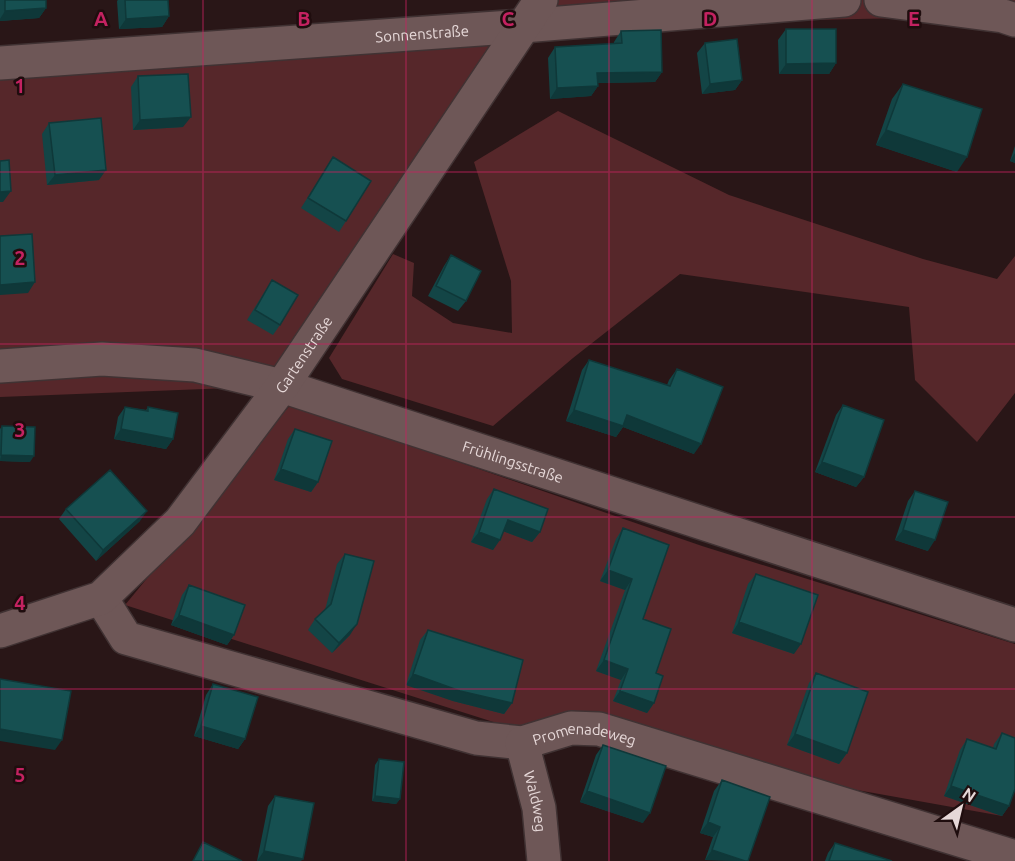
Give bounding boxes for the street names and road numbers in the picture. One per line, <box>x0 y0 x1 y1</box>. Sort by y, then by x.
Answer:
street label: Sonnenstraße <box>375 21 469 45</box>
street label: Gartenstraße <box>271 313 335 396</box>
street label: Frühlingsstraße <box>461 437 566 486</box>
street label: Promenadeweg <box>530 719 638 748</box>
street label: Waldweg <box>521 769 550 833</box>

